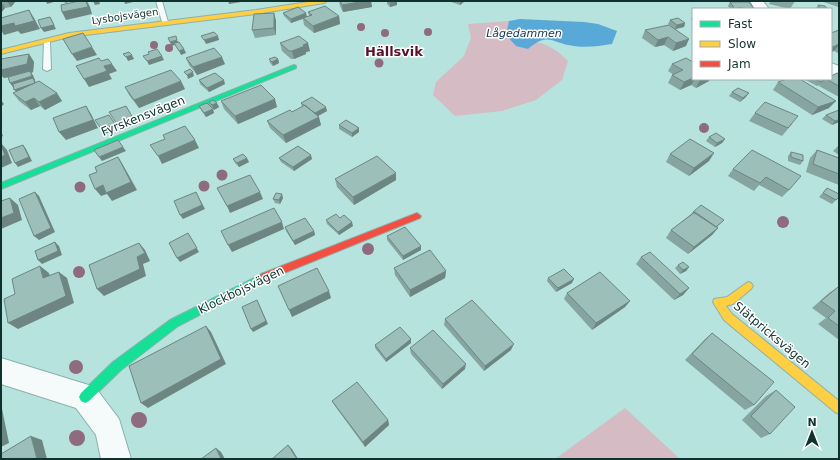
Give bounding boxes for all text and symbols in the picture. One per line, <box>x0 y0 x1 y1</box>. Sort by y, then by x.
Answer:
street label: Lysbojsvägen <box>91 6 159 26</box>
legend <box>692 8 832 80</box>
text: Fast <box>728 17 752 31</box>
water label: Lågedammen <box>486 27 562 40</box>
text: Slow <box>728 37 756 51</box>
district label: Hällsvik <box>365 44 423 59</box>
text: Jam <box>727 57 751 71</box>
street label: Fyrskensvägen <box>99 93 187 139</box>
street label: Klockbojsvägen <box>196 263 286 317</box>
street label: Slätpricksvägen <box>731 299 813 371</box>
north arrow <box>792 412 832 452</box>
text: N <box>807 416 817 429</box>

